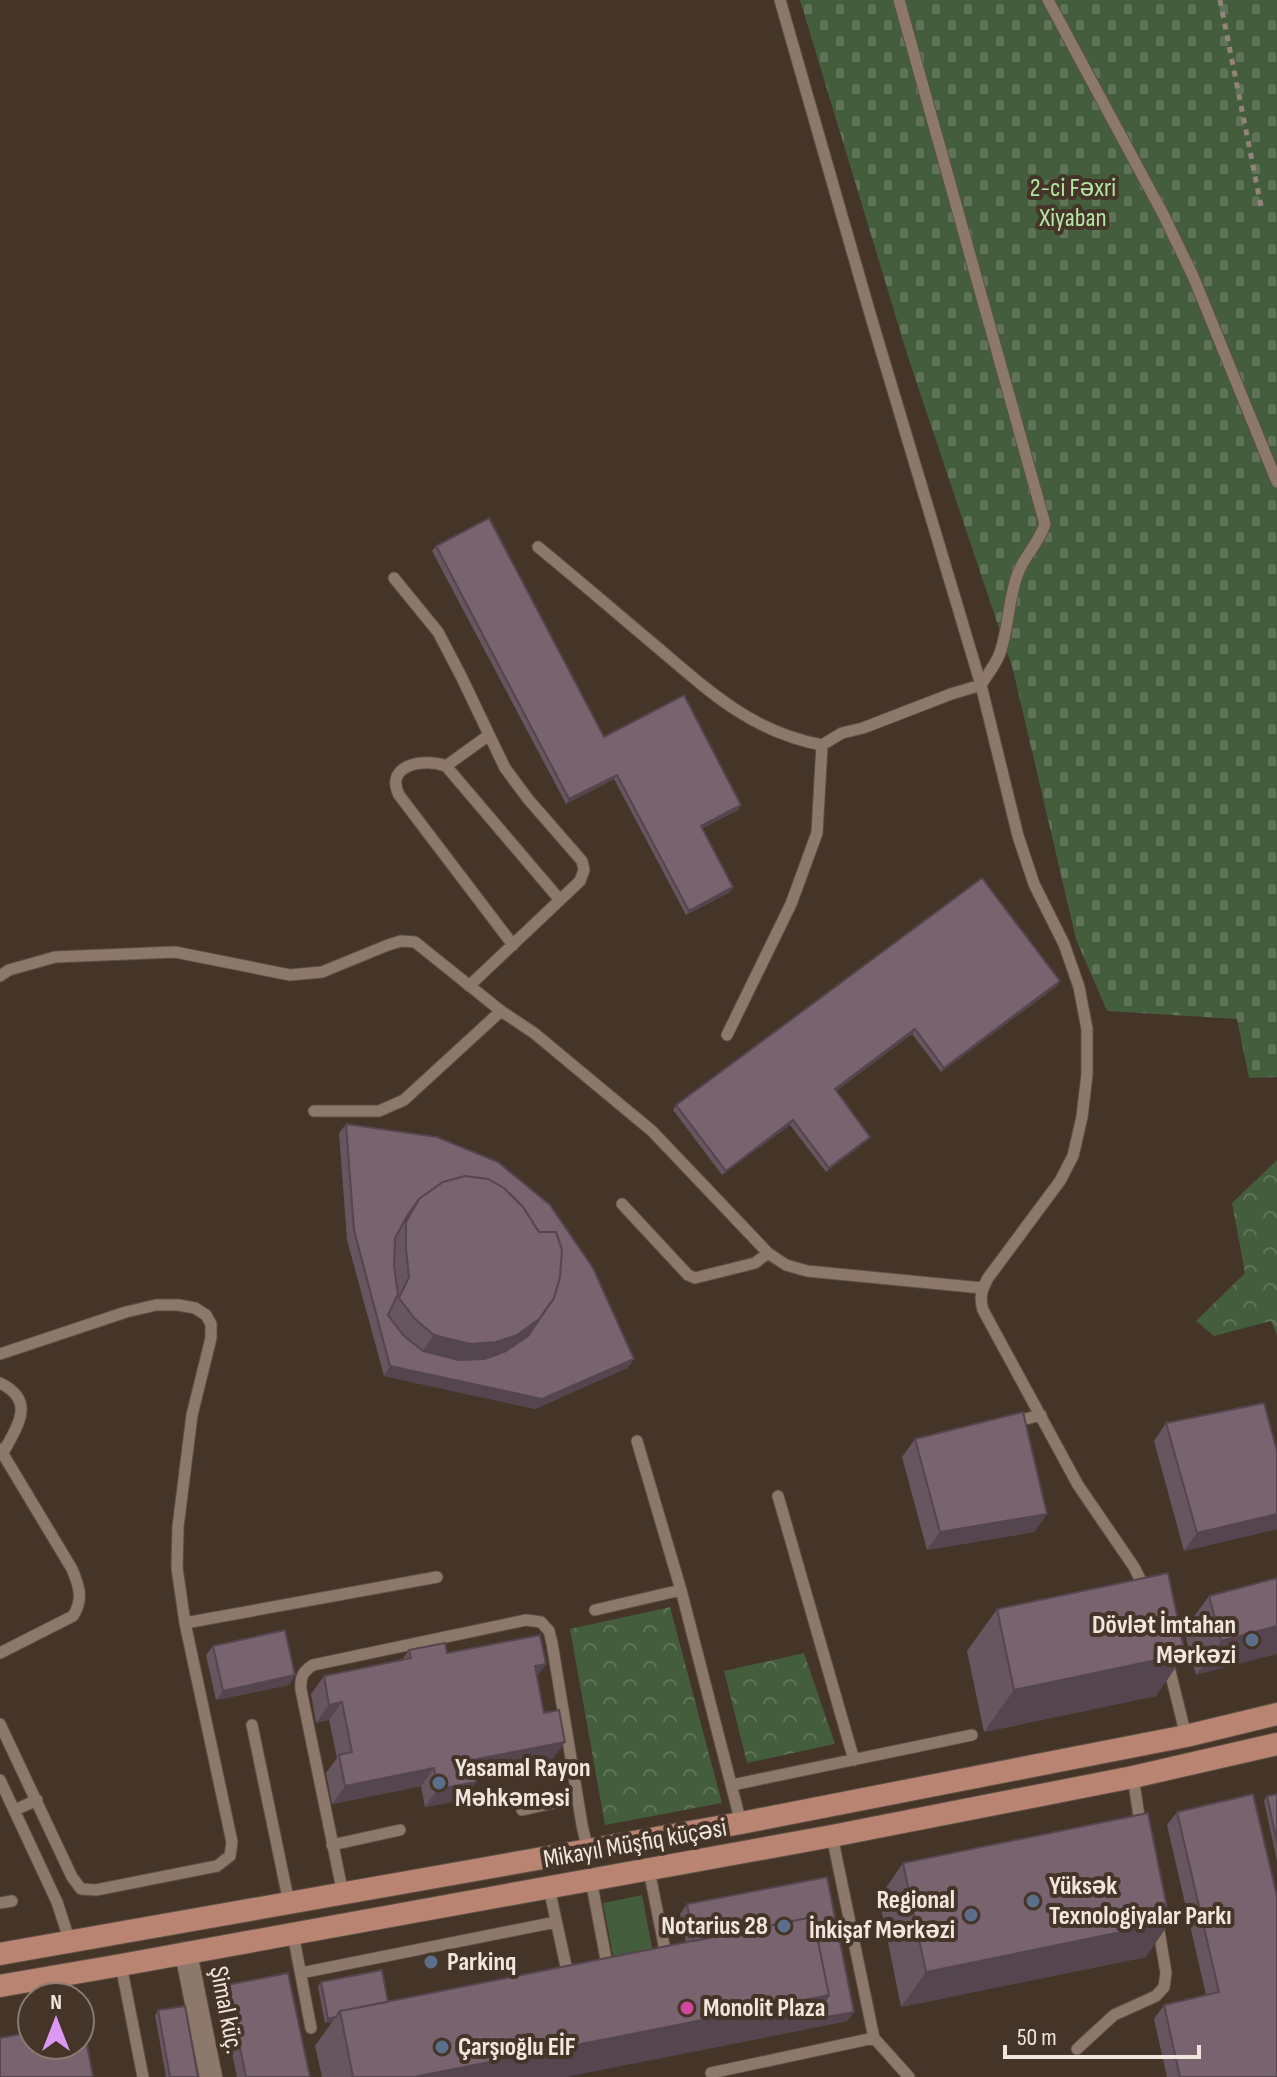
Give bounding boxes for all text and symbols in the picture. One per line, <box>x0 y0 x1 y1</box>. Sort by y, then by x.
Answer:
park label: 2-ci Fəxri Xiyaban <box>1030 173 1116 234</box>
place label: Dövlət İmtahan Mərkəzi <box>1092 1610 1236 1671</box>
marker: Dövlət İmtahan Mərkəzi <box>1243 1631 1261 1649</box>
place label: Yasamal Rayon Məhkəməsi <box>455 1753 591 1814</box>
marker: Yasamal Rayon Məhkəməsi <box>430 1774 448 1792</box>
street label: Mikayıl Müşfiq küçəsi <box>541 1813 729 1875</box>
place label: Yüksək Texnologiyalar Parkı <box>1049 1871 1232 1932</box>
place label: Regional İnkişaf Mərkəzi <box>809 1885 955 1946</box>
marker: Yüksək Texnologiyalar Parkı <box>1024 1892 1042 1910</box>
marker: Regional İnkişaf Mərkəzi <box>962 1906 980 1924</box>
place label: Notarius 28 <box>661 1911 768 1942</box>
marker: Notarius 28 <box>775 1917 793 1935</box>
place label: Parkinq <box>447 1947 516 1978</box>
marker: Parkinq <box>422 1953 440 1971</box>
street label: Şimal küç. <box>202 1964 250 2056</box>
north arrow <box>16 1981 96 2061</box>
text: N <box>50 1989 62 2016</box>
place label: Monolit Plaza <box>703 1993 826 2024</box>
marker: Monolit Plaza <box>678 1999 696 2017</box>
scale bar <box>1005 2009 1199 2059</box>
text: 50 m <box>1017 2023 1057 2052</box>
place label: Çarşıoğlu EİF <box>458 2032 576 2063</box>
marker: Çarşıoğlu EİF <box>433 2038 451 2056</box>

